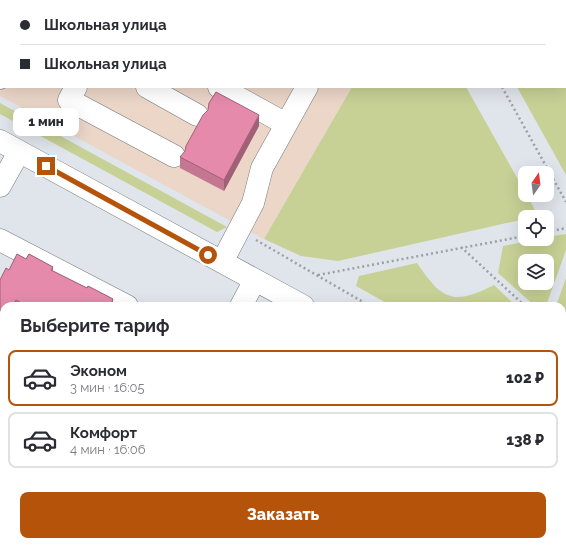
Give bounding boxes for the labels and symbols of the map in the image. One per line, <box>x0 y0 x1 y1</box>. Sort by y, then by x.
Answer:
callout: 1 мин <box>13 108 79 136</box>
route end <box>37 157 55 175</box>
north arrow <box>518 166 554 202</box>
route start <box>199 246 217 264</box>

